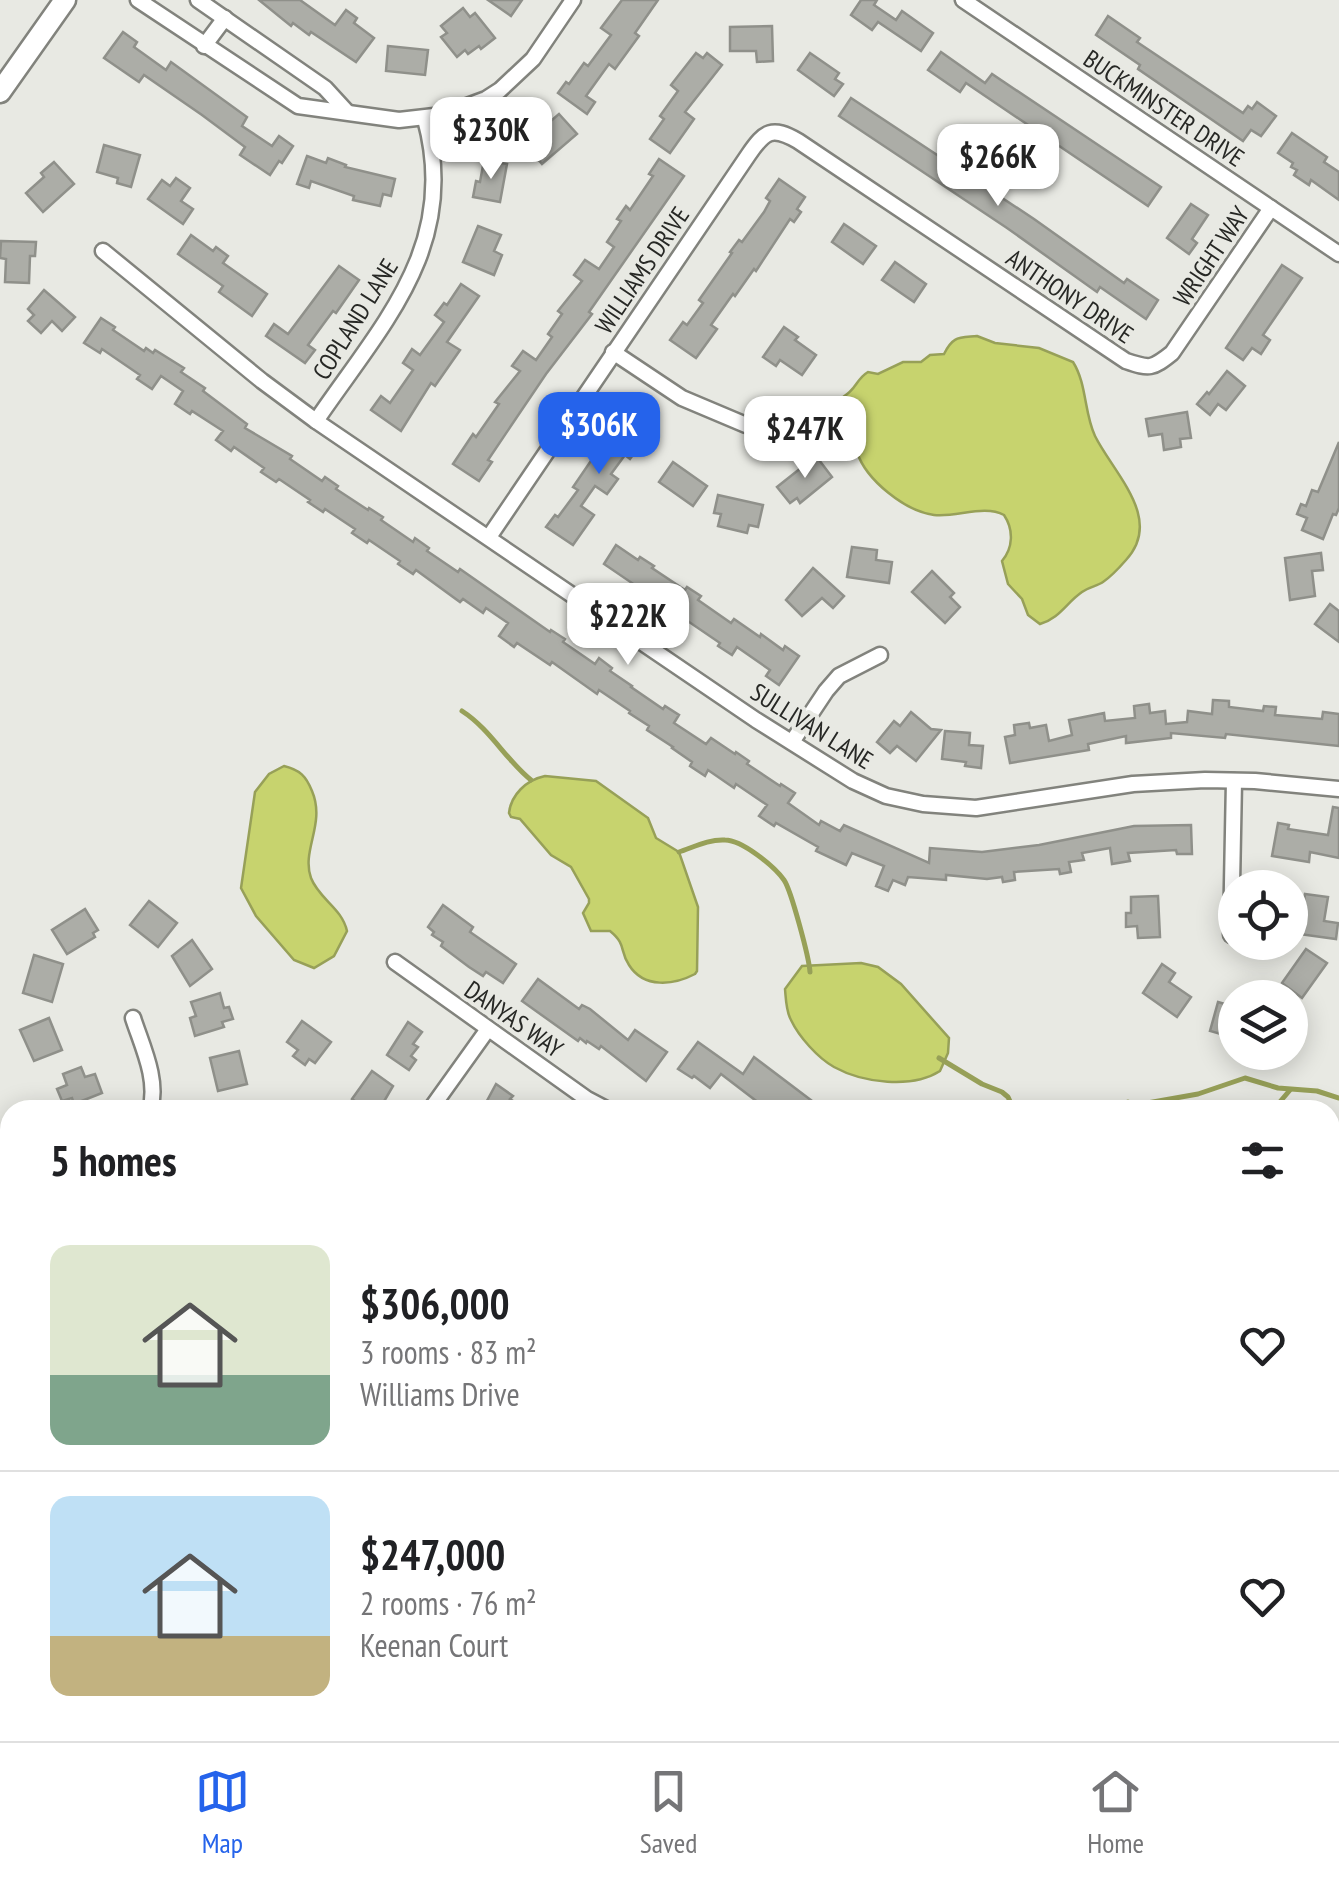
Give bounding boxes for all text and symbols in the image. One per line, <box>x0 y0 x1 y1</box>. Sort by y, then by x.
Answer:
street label: BUCKMINSTER DRIVE <box>1078 42 1250 174</box>
pin: $230K <box>421 97 561 182</box>
text: $230K <box>452 108 530 150</box>
pin: $266K <box>928 124 1068 209</box>
text: $266K <box>959 135 1037 177</box>
street label: WRIGHT WAY <box>1166 199 1256 312</box>
street label: WILLIAMS DRIVE <box>588 200 696 340</box>
street label: ANTHONY DRIVE <box>1000 242 1140 350</box>
street label: COPLAND LANE <box>305 253 405 385</box>
pin: $306K <box>529 392 669 477</box>
pin: $247K <box>735 396 875 481</box>
text: $306K <box>560 403 638 445</box>
text: $247K <box>766 407 844 449</box>
pin: $222K <box>558 583 698 668</box>
text: $222K <box>589 594 667 636</box>
street label: SULLIVAN LANE <box>745 676 879 776</box>
map controls <box>1218 870 1308 1070</box>
button: locate <box>1218 870 1308 960</box>
street label: DANYAS WAY <box>458 973 570 1065</box>
button: layers <box>1218 980 1308 1070</box>
text: 5 homes <box>50 1133 177 1188</box>
icon: filters <box>1235 1133 1290 1188</box>
text: $306,000 <box>360 1276 510 1331</box>
icon: home <box>130 1285 250 1405</box>
icon: heart <box>1235 1318 1290 1373</box>
text: 3 rooms · 83 m² <box>360 1331 537 1373</box>
text: Williams Drive <box>360 1373 520 1415</box>
text: $247,000 <box>360 1527 505 1582</box>
icon: home <box>130 1536 250 1656</box>
icon: heart <box>1235 1569 1290 1624</box>
text: 2 rooms · 76 m² <box>360 1582 537 1624</box>
text: Keenan Court <box>360 1624 508 1666</box>
tab: Map <box>195 1764 250 1861</box>
tab: Saved <box>640 1764 697 1861</box>
tab: Home <box>1087 1764 1144 1861</box>

